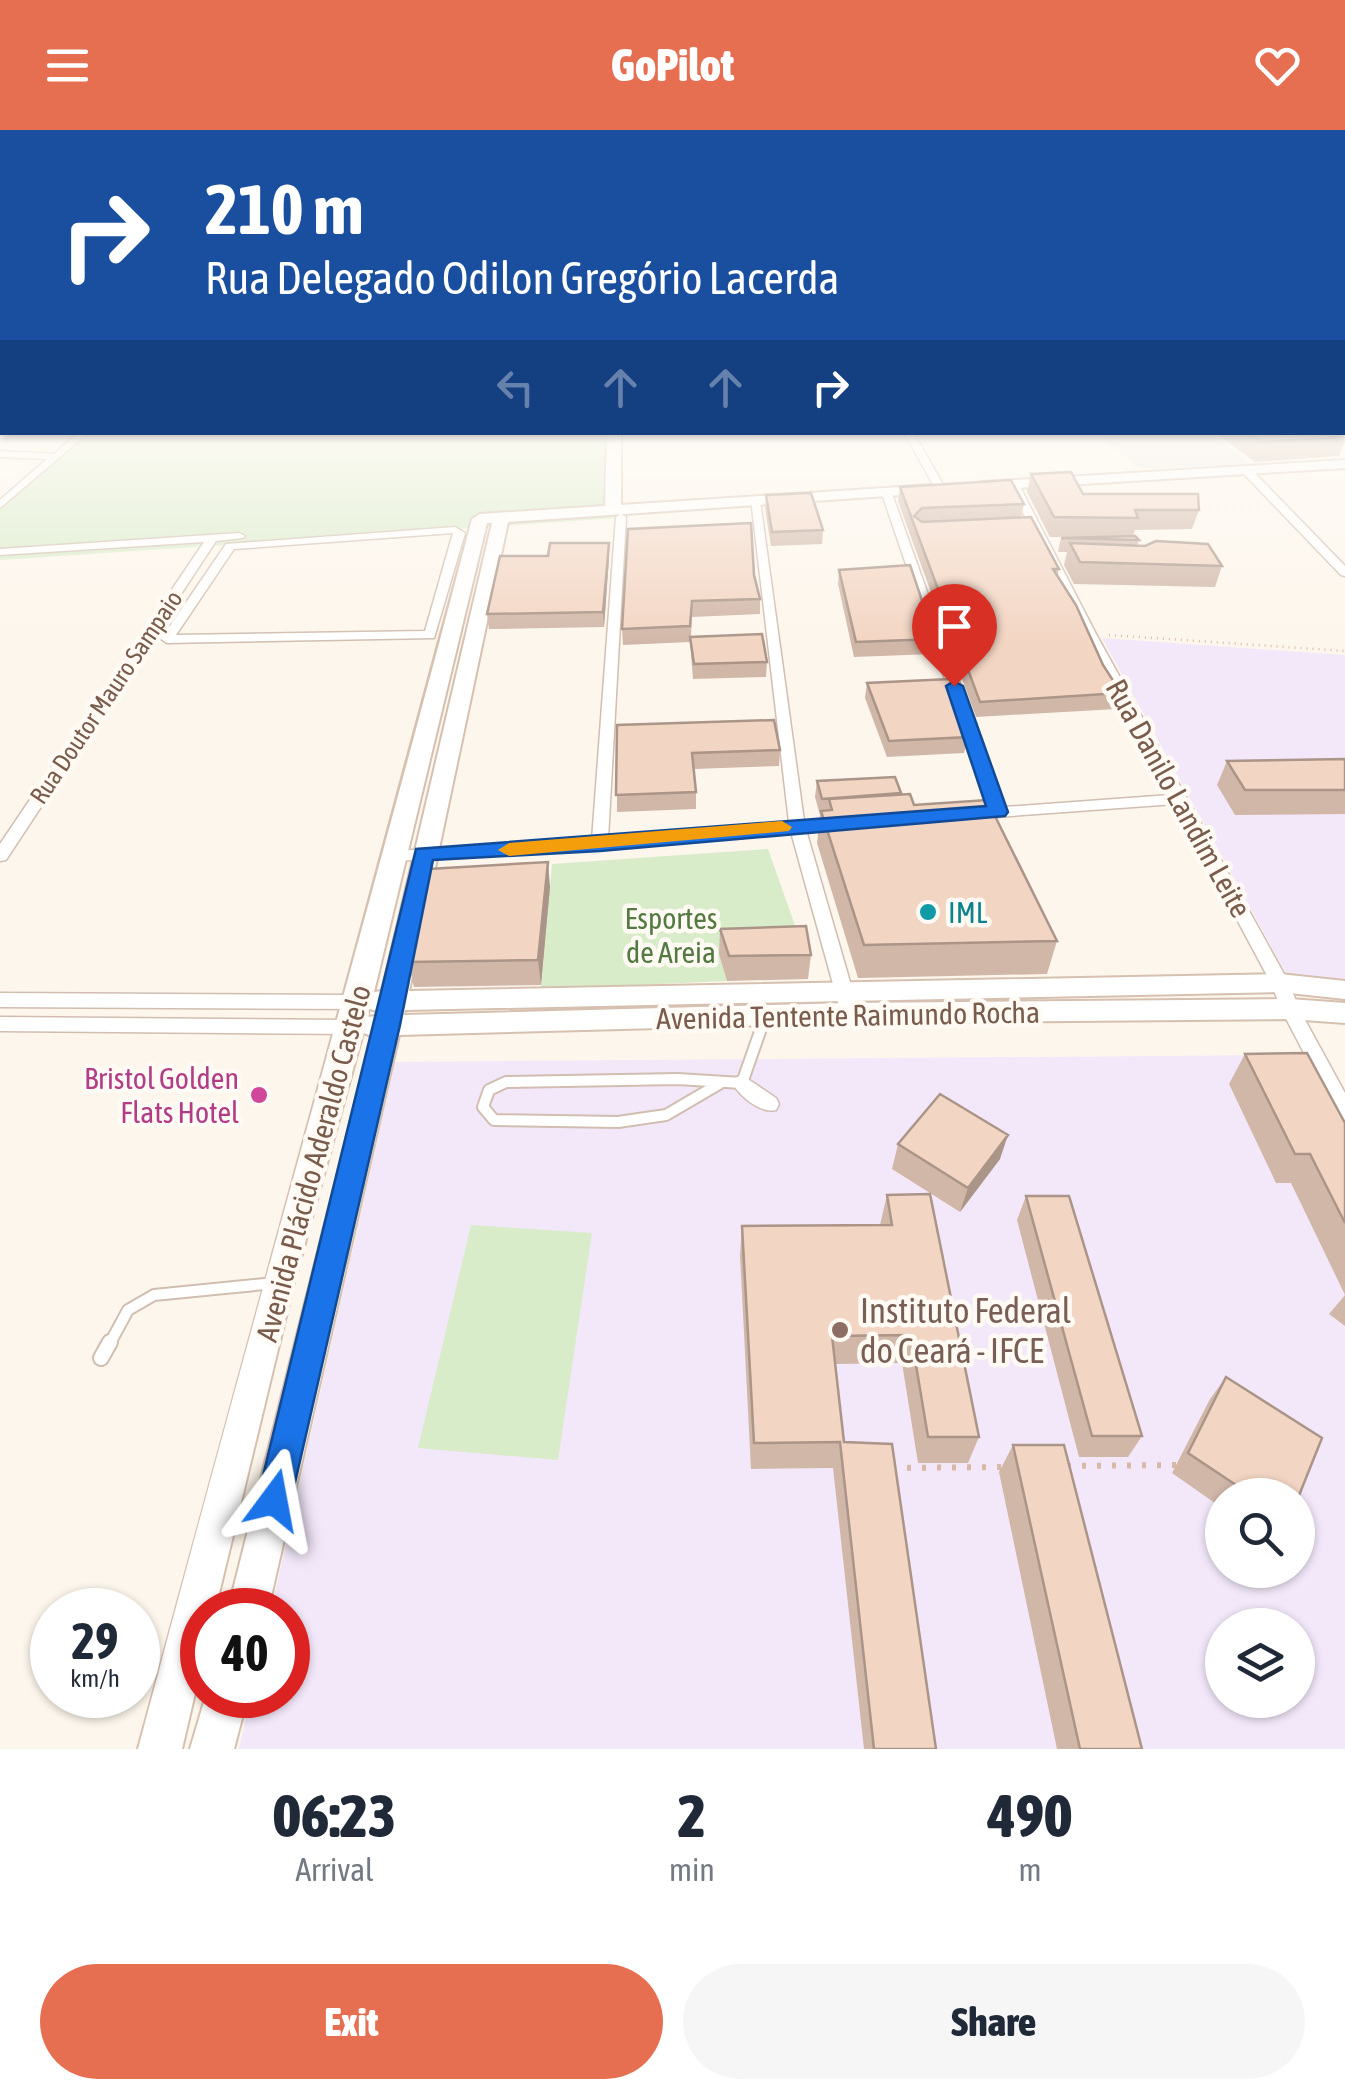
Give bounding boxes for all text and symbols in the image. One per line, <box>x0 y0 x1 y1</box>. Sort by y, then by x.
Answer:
icon: menu <box>40 38 95 93</box>
icon: heart <box>1250 38 1305 93</box>
text: GoPilot <box>611 39 734 91</box>
text: 210 m <box>205 169 364 249</box>
icon: right <box>40 170 170 300</box>
text: Rua Delegado Odilon Gregório Lacerda <box>205 252 840 304</box>
icon: left <box>488 360 543 415</box>
icon: ahead <box>593 360 648 415</box>
icon: ahead <box>698 360 753 415</box>
icon: right <box>803 360 858 415</box>
pin <box>912 584 997 687</box>
street label: Rua Doutor Mauro Sampaio <box>24 585 188 809</box>
icon: arrive <box>927 599 982 654</box>
street label: Rua Danilo Landim Leite <box>1099 673 1259 923</box>
place label: IML <box>948 895 988 929</box>
park label: Esportes de Areia <box>625 901 717 969</box>
marker: IML <box>917 901 939 923</box>
street label: Avenida Plácido Aderaldo Castelo <box>249 981 377 1345</box>
street label: Avenida Tentente Raimundo Rocha <box>656 995 1040 1035</box>
place label: Bristol Golden Flats Hotel <box>84 1061 239 1129</box>
marker: Bristol Golden Flats Hotel <box>248 1084 270 1106</box>
place label: Instituto Federal do Ceará - IFCE <box>860 1290 1071 1370</box>
marker: Instituto Federal do Ceará - IFCE <box>829 1319 851 1341</box>
position arrow <box>222 1448 326 1552</box>
map controls <box>1205 1478 1315 1718</box>
button: search <box>1205 1478 1315 1588</box>
speed limit sign: 40 <box>180 1588 310 1718</box>
button: layers <box>1205 1608 1315 1718</box>
text: 29 <box>71 1612 118 1670</box>
text: km/h <box>70 1664 120 1692</box>
text: 06:23 <box>273 1781 396 1850</box>
text: 2 <box>678 1781 706 1850</box>
text: 490 <box>988 1781 1072 1850</box>
text: Arrival <box>295 1851 374 1888</box>
text: min <box>669 1851 715 1888</box>
text: m <box>1018 1851 1041 1888</box>
button: Exit <box>40 1964 663 2079</box>
button: Share <box>683 1964 1305 2079</box>

